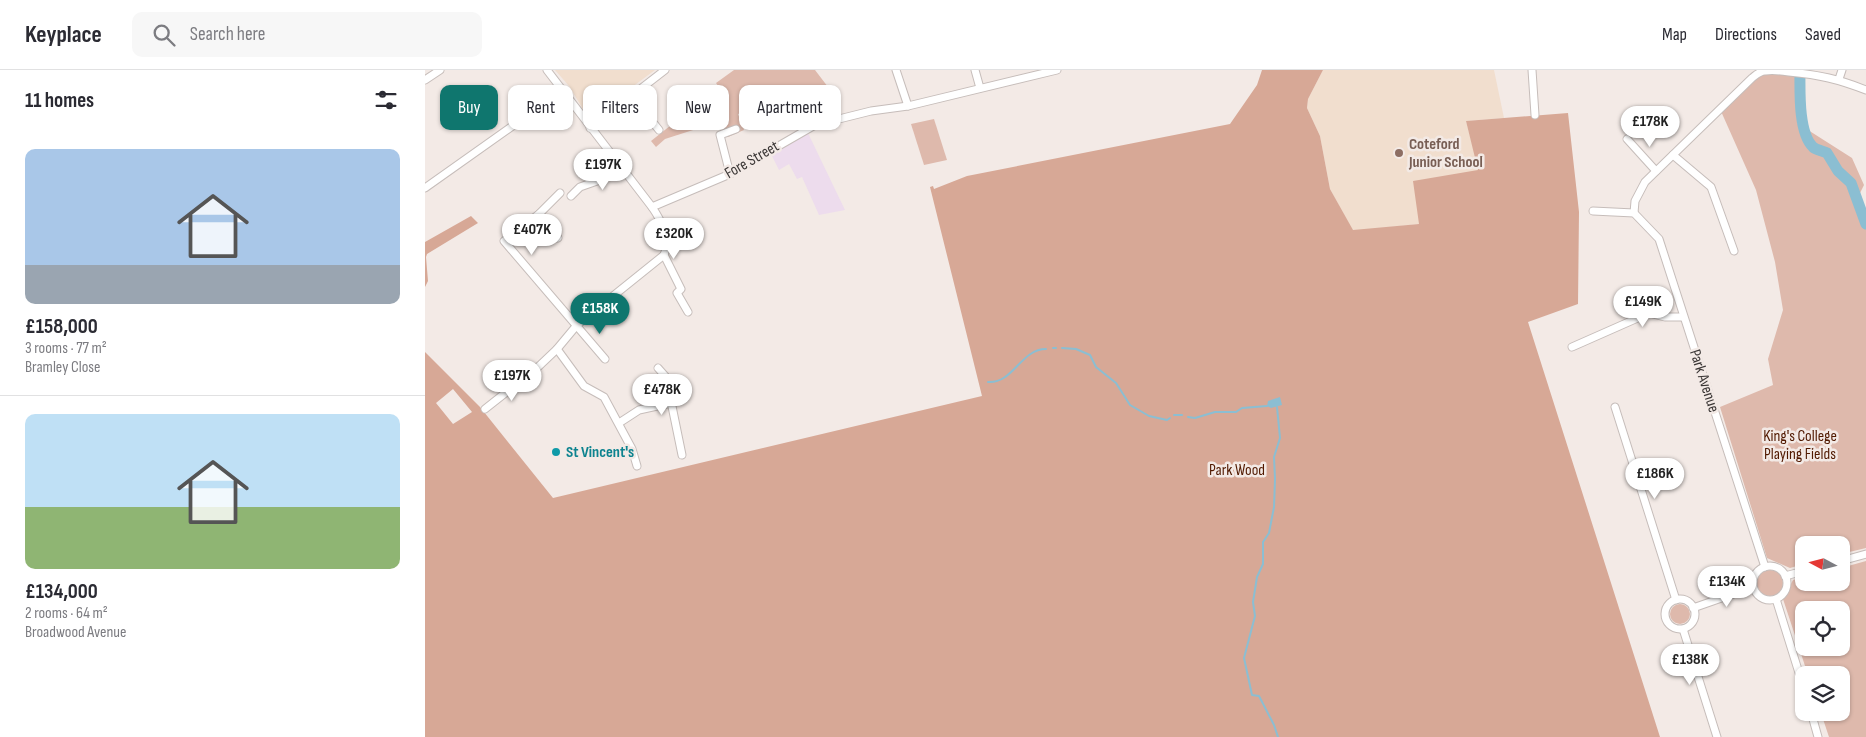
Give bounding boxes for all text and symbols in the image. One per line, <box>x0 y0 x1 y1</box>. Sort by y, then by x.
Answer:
search box <box>132 12 482 57</box>
text: Keyplace <box>25 20 102 49</box>
icon: search <box>150 21 178 49</box>
text: Search here <box>190 23 265 46</box>
text: Map <box>1662 24 1687 45</box>
text: Directions <box>1715 24 1777 45</box>
text: Saved <box>1805 24 1841 45</box>
chip: Buy <box>440 85 498 130</box>
chip: Rent <box>508 85 573 130</box>
chip: Filters <box>583 85 657 130</box>
chip: New <box>667 85 729 130</box>
chip: Apartment <box>739 85 841 130</box>
icon: filters <box>372 86 400 114</box>
text: 11 homes <box>25 88 94 113</box>
pin: £178K <box>1615 106 1685 148</box>
text: £178K <box>1632 112 1668 131</box>
place label: Coteford Junior School <box>1408 135 1483 172</box>
street label: Fore Street <box>721 137 783 183</box>
marker: Coteford Junior School <box>1393 147 1405 159</box>
pin: £197K <box>568 148 638 191</box>
text: £197K <box>584 155 622 174</box>
icon: home <box>168 181 258 271</box>
pin: £407K <box>497 214 567 256</box>
pin: £320K <box>639 218 709 260</box>
text: £407K <box>513 220 551 239</box>
text: £320K <box>655 224 693 243</box>
pin: £149K <box>1608 286 1678 328</box>
pin: £158K <box>565 292 635 335</box>
text: £149K <box>1624 292 1662 311</box>
text: £158K <box>582 299 618 318</box>
text: £158,000 <box>25 314 98 339</box>
text: 3 rooms · 77 m² <box>25 339 107 358</box>
street label: Park Avenue <box>1685 347 1723 415</box>
text: Bramley Close <box>25 358 100 377</box>
pin: £197K <box>477 360 547 402</box>
text: £197K <box>493 366 531 385</box>
pin: £478K <box>627 374 697 416</box>
text: £478K <box>643 380 681 399</box>
park label: King's College Playing Fields <box>1763 427 1837 464</box>
place label: St Vincent's <box>566 443 634 462</box>
marker: St Vincent's <box>550 446 562 458</box>
icon: home <box>168 447 258 537</box>
pin: £186K <box>1620 458 1690 500</box>
park label: Park Wood <box>1209 461 1265 480</box>
text: £186K <box>1636 464 1674 483</box>
north arrow <box>1795 536 1850 591</box>
map controls <box>1795 536 1850 721</box>
pin: £134K <box>1692 566 1762 608</box>
text: £134K <box>1709 572 1745 591</box>
text: £134,000 <box>25 579 98 604</box>
button: locate <box>1795 601 1850 656</box>
text: 2 rooms · 64 m² <box>25 604 108 623</box>
text: Broadwood Avenue <box>25 623 126 642</box>
pin: £138K <box>1655 644 1725 686</box>
text: £138K <box>1671 650 1709 669</box>
button: layers <box>1795 666 1850 721</box>

